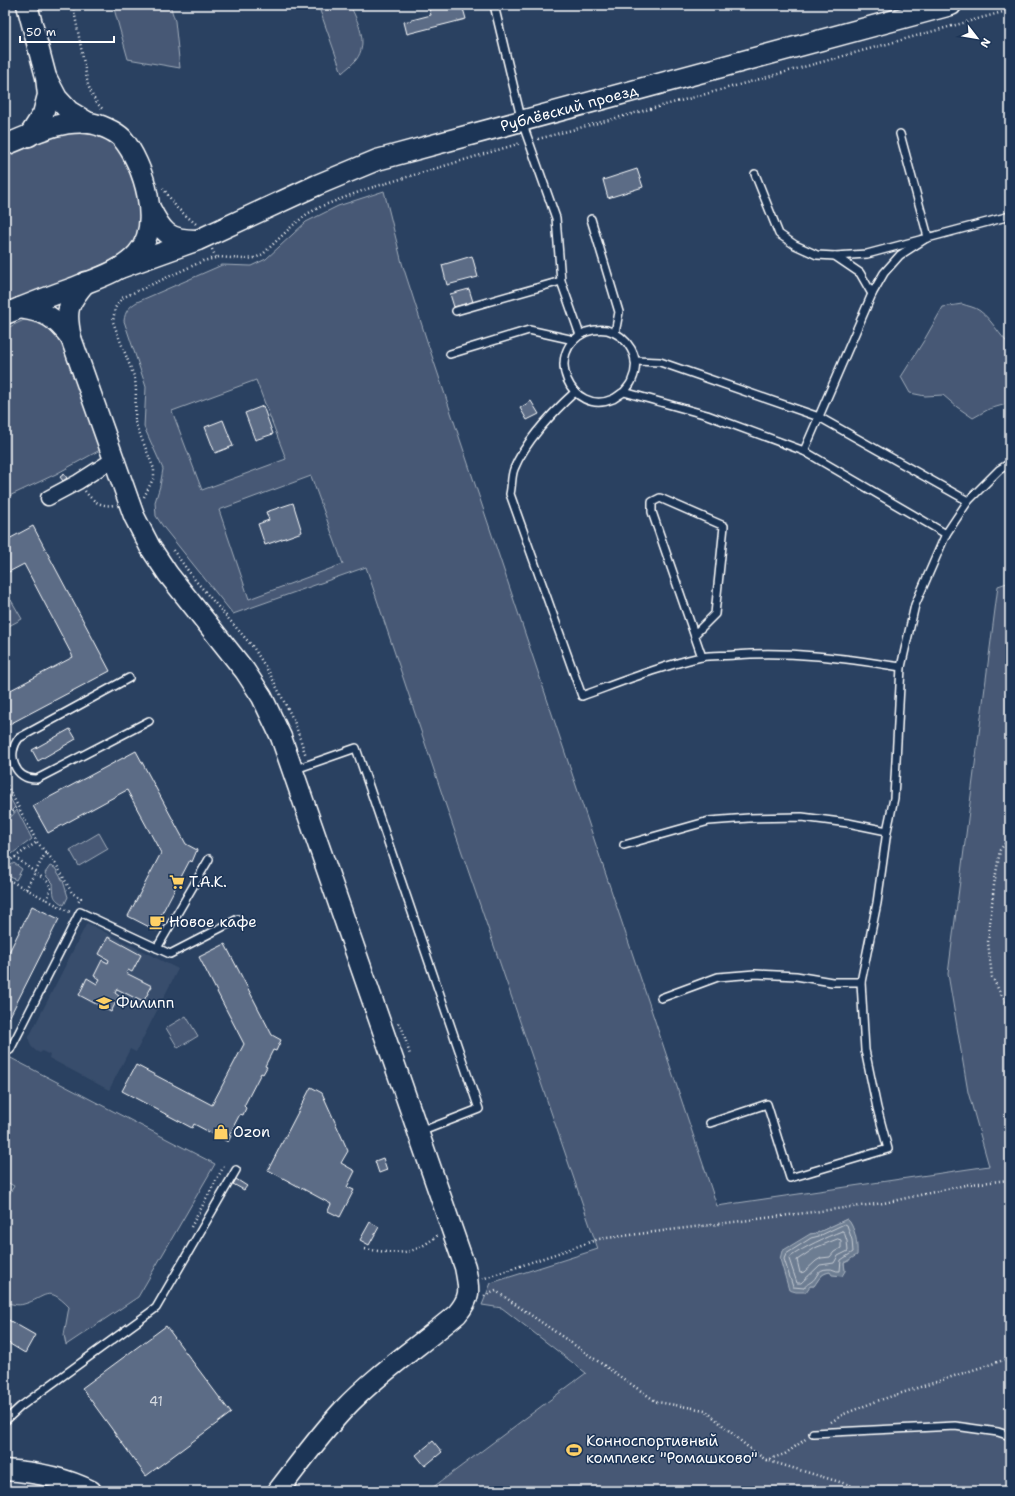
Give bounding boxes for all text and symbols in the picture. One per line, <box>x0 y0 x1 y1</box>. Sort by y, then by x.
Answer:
scale bar <box>20 18 114 44</box>
north arrow <box>957 18 997 58</box>
text: 50 m <box>26 24 56 40</box>
text: N <box>976 35 994 51</box>
street label: Рублёвский проезд <box>498 80 641 136</box>
place label: Т.А.К. <box>189 872 227 892</box>
supermarket icon: Т.А.К. <box>168 873 186 891</box>
place label: Новое кафе <box>169 912 257 932</box>
cafe icon: Новое кафе <box>148 913 166 931</box>
place label: Филипп <box>116 993 174 1013</box>
school or university icon: Филипп <box>95 994 113 1012</box>
place label: Ozon <box>233 1122 270 1142</box>
shop icon: Ozon <box>212 1123 230 1141</box>
house number: 41 <box>149 1393 163 1410</box>
place label: Конноспортивный комплекс "Ромашково" <box>586 1431 758 1468</box>
sports icon: Конноспортивный комплекс "Ромашково" <box>565 1441 583 1459</box>

